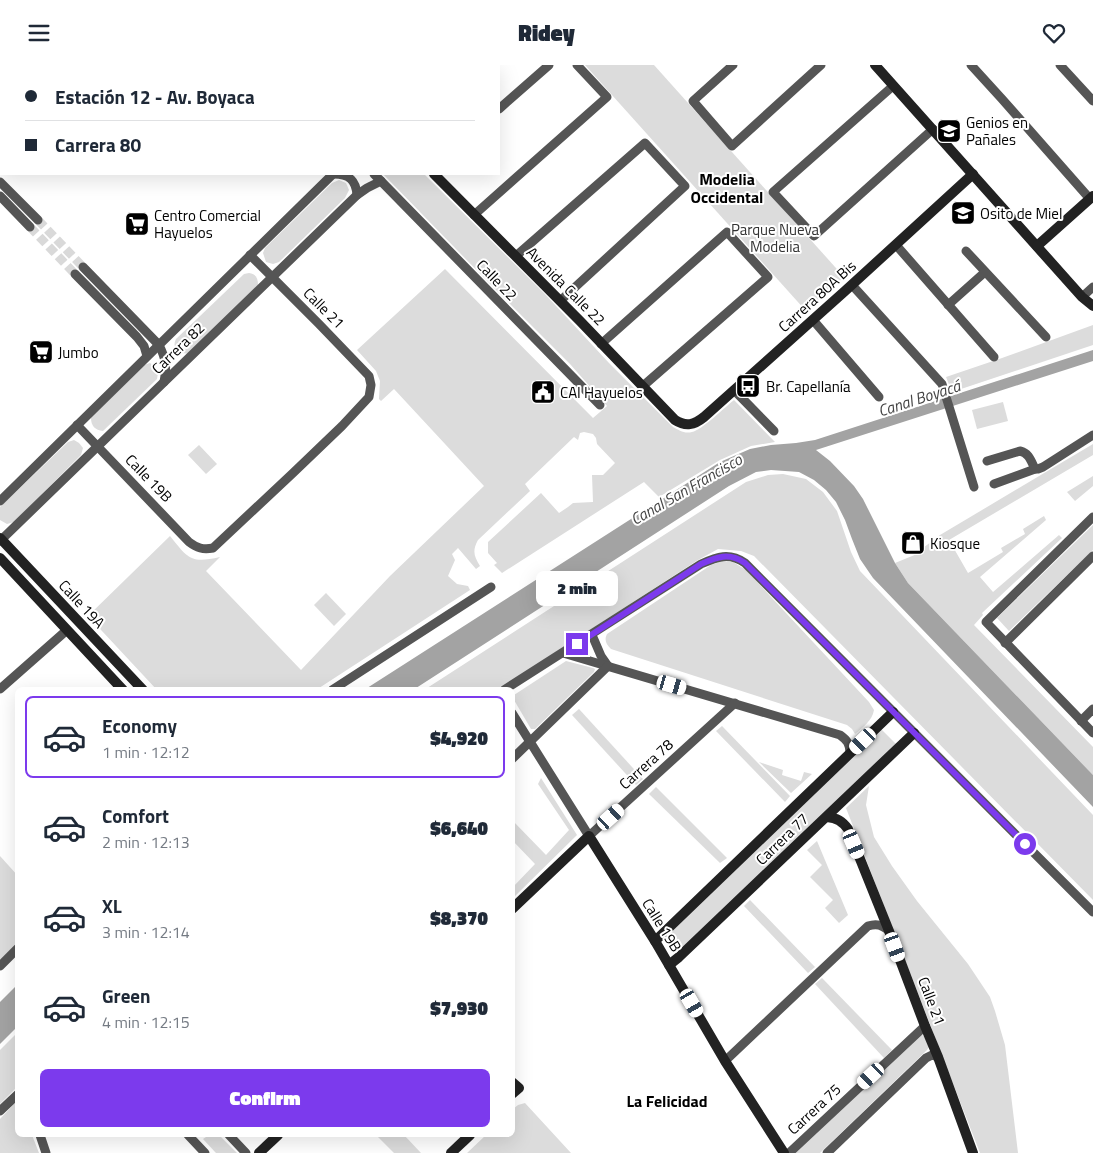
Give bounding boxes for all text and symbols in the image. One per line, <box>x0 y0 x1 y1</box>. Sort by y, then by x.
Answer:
text: Ridey <box>518 16 575 50</box>
icon: menu <box>25 19 53 47</box>
icon: heart <box>1040 19 1068 47</box>
text: Estación 12 - Av. Boyaca <box>55 82 255 111</box>
place label: Genios en Pañales <box>966 111 1028 151</box>
school or university icon: Genios en Pañales <box>936 118 962 144</box>
text: Carrera 80 <box>55 130 141 159</box>
district label: Modelia Occidental <box>691 167 763 209</box>
school or university icon: Osito de Miel <box>950 200 976 226</box>
place label: Osito de Miel <box>980 202 1062 225</box>
place label: Centro Comercial Hayuelos <box>154 204 261 244</box>
supermarket icon: Centro Comercial Hayuelos <box>124 211 150 237</box>
park label: Parque Nueva Modelia <box>731 218 820 258</box>
street label: Avenida Calle 22 <box>521 241 611 331</box>
street label: Calle 22 <box>471 254 523 306</box>
street label: Carrera 80A Bis <box>773 255 861 337</box>
street label: Calle 21 <box>298 282 350 334</box>
street label: Carrera 82 <box>146 317 210 379</box>
supermarket icon: Jumbo <box>28 339 54 365</box>
place label: Jumbo <box>58 341 99 364</box>
bus stop icon: Br. Capellanía <box>735 373 761 399</box>
water label: Canal Boyacá <box>875 373 965 423</box>
place label: Br. Capellanía <box>766 375 851 398</box>
public building icon: CAI Hayuelos <box>530 379 556 405</box>
place label: CAI Hayuelos <box>560 381 643 404</box>
water label: Canal San Francisco <box>626 447 747 531</box>
street label: Calle 19B <box>120 449 178 507</box>
shop icon: Kiosque <box>900 530 926 556</box>
place label: Kiosque <box>930 532 980 555</box>
callout: 2 min <box>536 571 618 607</box>
street label: Calle 19A <box>53 574 111 634</box>
text: 2 min <box>557 576 597 600</box>
route end <box>566 633 588 655</box>
car <box>655 674 688 696</box>
text: Economy <box>102 711 177 740</box>
icon: car <box>42 715 87 760</box>
text: $4,920 <box>430 723 488 752</box>
car <box>846 725 879 757</box>
street label: Carrera 78 <box>614 733 678 795</box>
text: 1 min · 12:12 <box>102 740 190 764</box>
text: Comfort <box>102 801 169 830</box>
car <box>594 801 627 833</box>
icon: car <box>42 805 87 850</box>
street label: Carrera 77 <box>750 808 814 870</box>
text: $6,640 <box>430 813 488 842</box>
car <box>841 827 866 861</box>
text: 2 min · 12:13 <box>102 830 190 854</box>
route start <box>1014 833 1036 855</box>
text: XL <box>102 891 122 920</box>
street label: Calle 19B <box>636 894 688 956</box>
icon: car <box>42 895 87 940</box>
text: $8,370 <box>430 903 488 932</box>
text: 3 min · 12:14 <box>102 920 190 944</box>
car <box>882 930 907 964</box>
street label: Calle 21 <box>912 973 952 1029</box>
text: Green <box>102 981 151 1010</box>
icon: car <box>42 985 87 1030</box>
car <box>678 986 705 1020</box>
text: $7,930 <box>430 993 488 1022</box>
text: 4 min · 12:15 <box>102 1010 190 1034</box>
car <box>854 1060 887 1092</box>
button: Confirm <box>40 1069 490 1127</box>
street label: Carrera 75 <box>782 1078 846 1140</box>
district label: La Felicidad <box>626 1089 708 1113</box>

